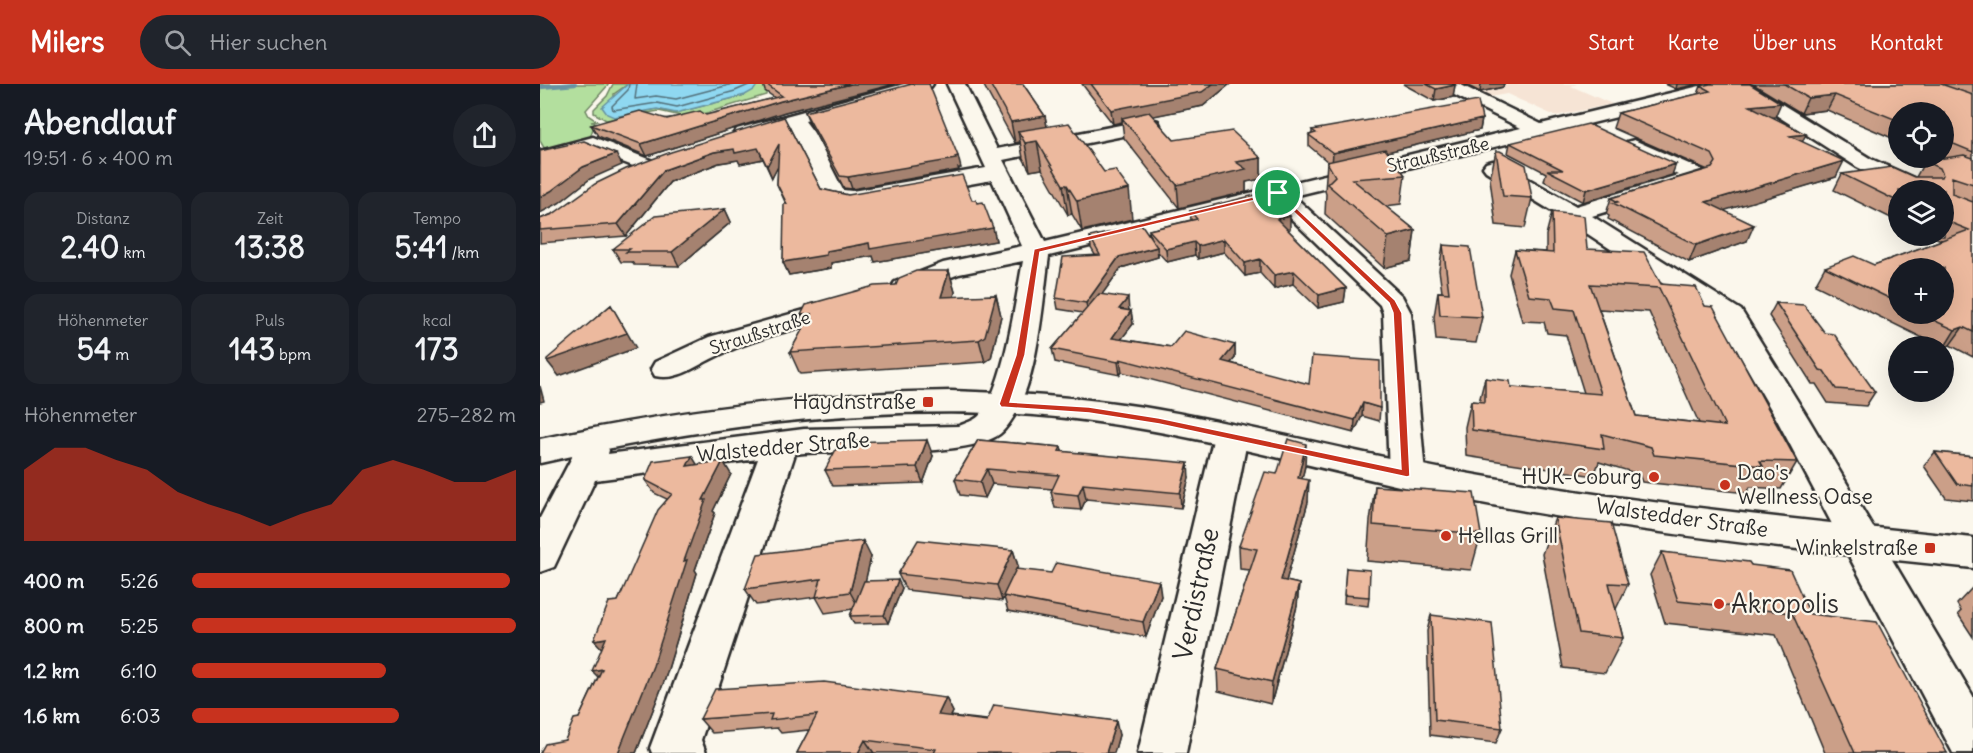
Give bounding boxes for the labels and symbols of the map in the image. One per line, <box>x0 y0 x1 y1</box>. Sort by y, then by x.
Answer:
street label: Straußstraße <box>1384 132 1491 177</box>
pin <box>1252 167 1303 218</box>
street label: Straußstraße <box>707 305 813 360</box>
place label: Haydnstraße <box>793 388 916 415</box>
marker: Haydnstraße <box>921 395 935 409</box>
street label: Walstedder Straße <box>695 425 871 468</box>
place label: Dao's Wellness Oase <box>1737 459 1873 510</box>
place label: HUK-Coburg <box>1522 463 1642 490</box>
marker: HUK-Coburg <box>1647 470 1661 484</box>
marker: Dao's Wellness Oase <box>1718 478 1732 492</box>
street label: Walstedder Straße <box>1594 492 1770 543</box>
place label: Hellas Grill <box>1458 522 1558 549</box>
street label: Verdistraße <box>1165 525 1226 663</box>
marker: Hellas Grill <box>1439 529 1453 543</box>
place label: Winkelstraße <box>1796 534 1918 561</box>
marker: Winkelstraße <box>1923 541 1937 555</box>
place label: Akropolis <box>1731 587 1839 620</box>
marker: Akropolis <box>1712 597 1726 611</box>

